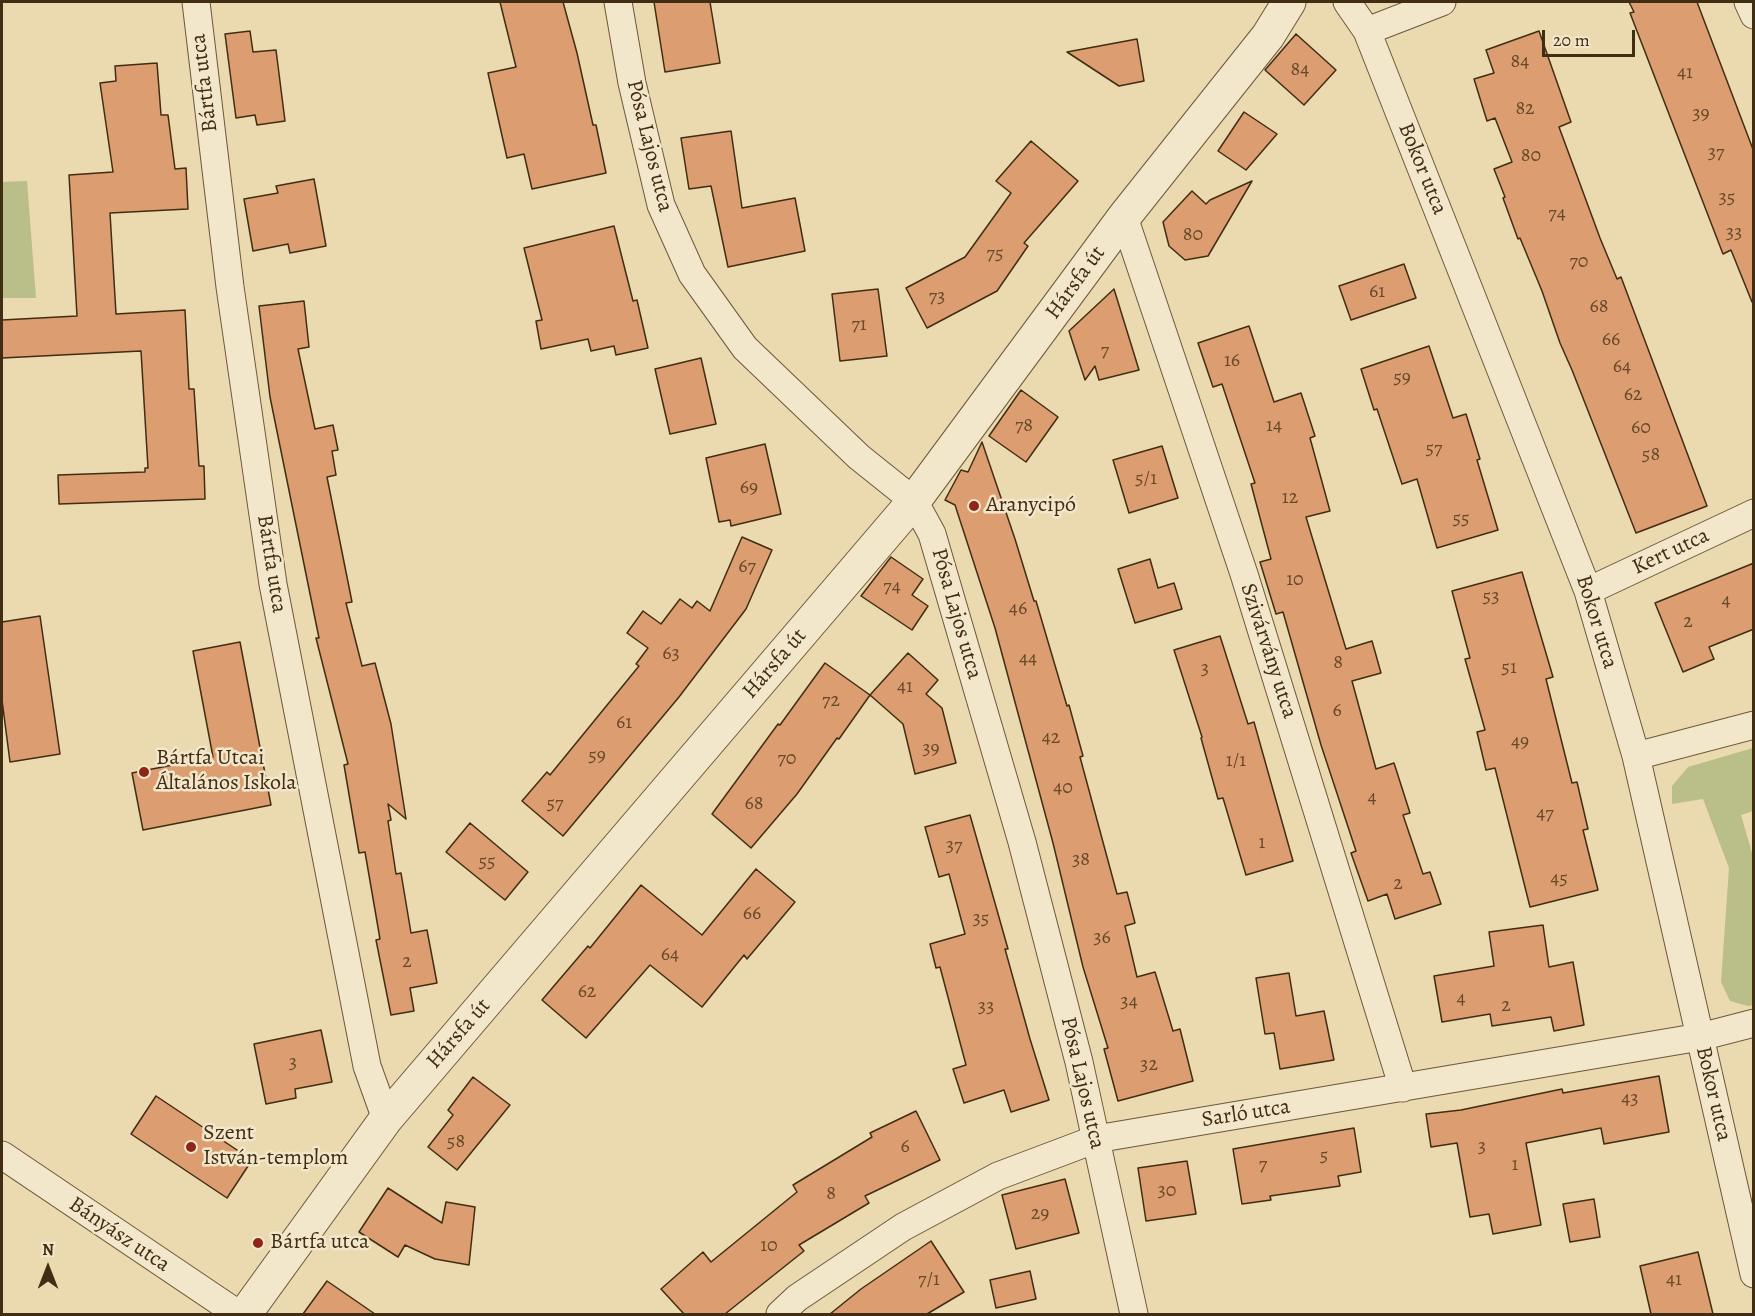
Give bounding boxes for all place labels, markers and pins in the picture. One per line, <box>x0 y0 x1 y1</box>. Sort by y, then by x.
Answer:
place label: Aranycipó <box>986 493 1076 519</box>
marker: Aranycipó <box>967 499 981 513</box>
place label: Bártfa Utcai Általános Iskola <box>156 746 297 798</box>
marker: Bártfa Utcai Általános Iskola <box>137 765 151 779</box>
place label: Szent István-templom <box>203 1121 348 1172</box>
marker: Szent István-templom <box>184 1140 198 1154</box>
place label: Bártfa utca <box>270 1230 369 1256</box>
marker: Bártfa utca <box>251 1236 265 1250</box>

